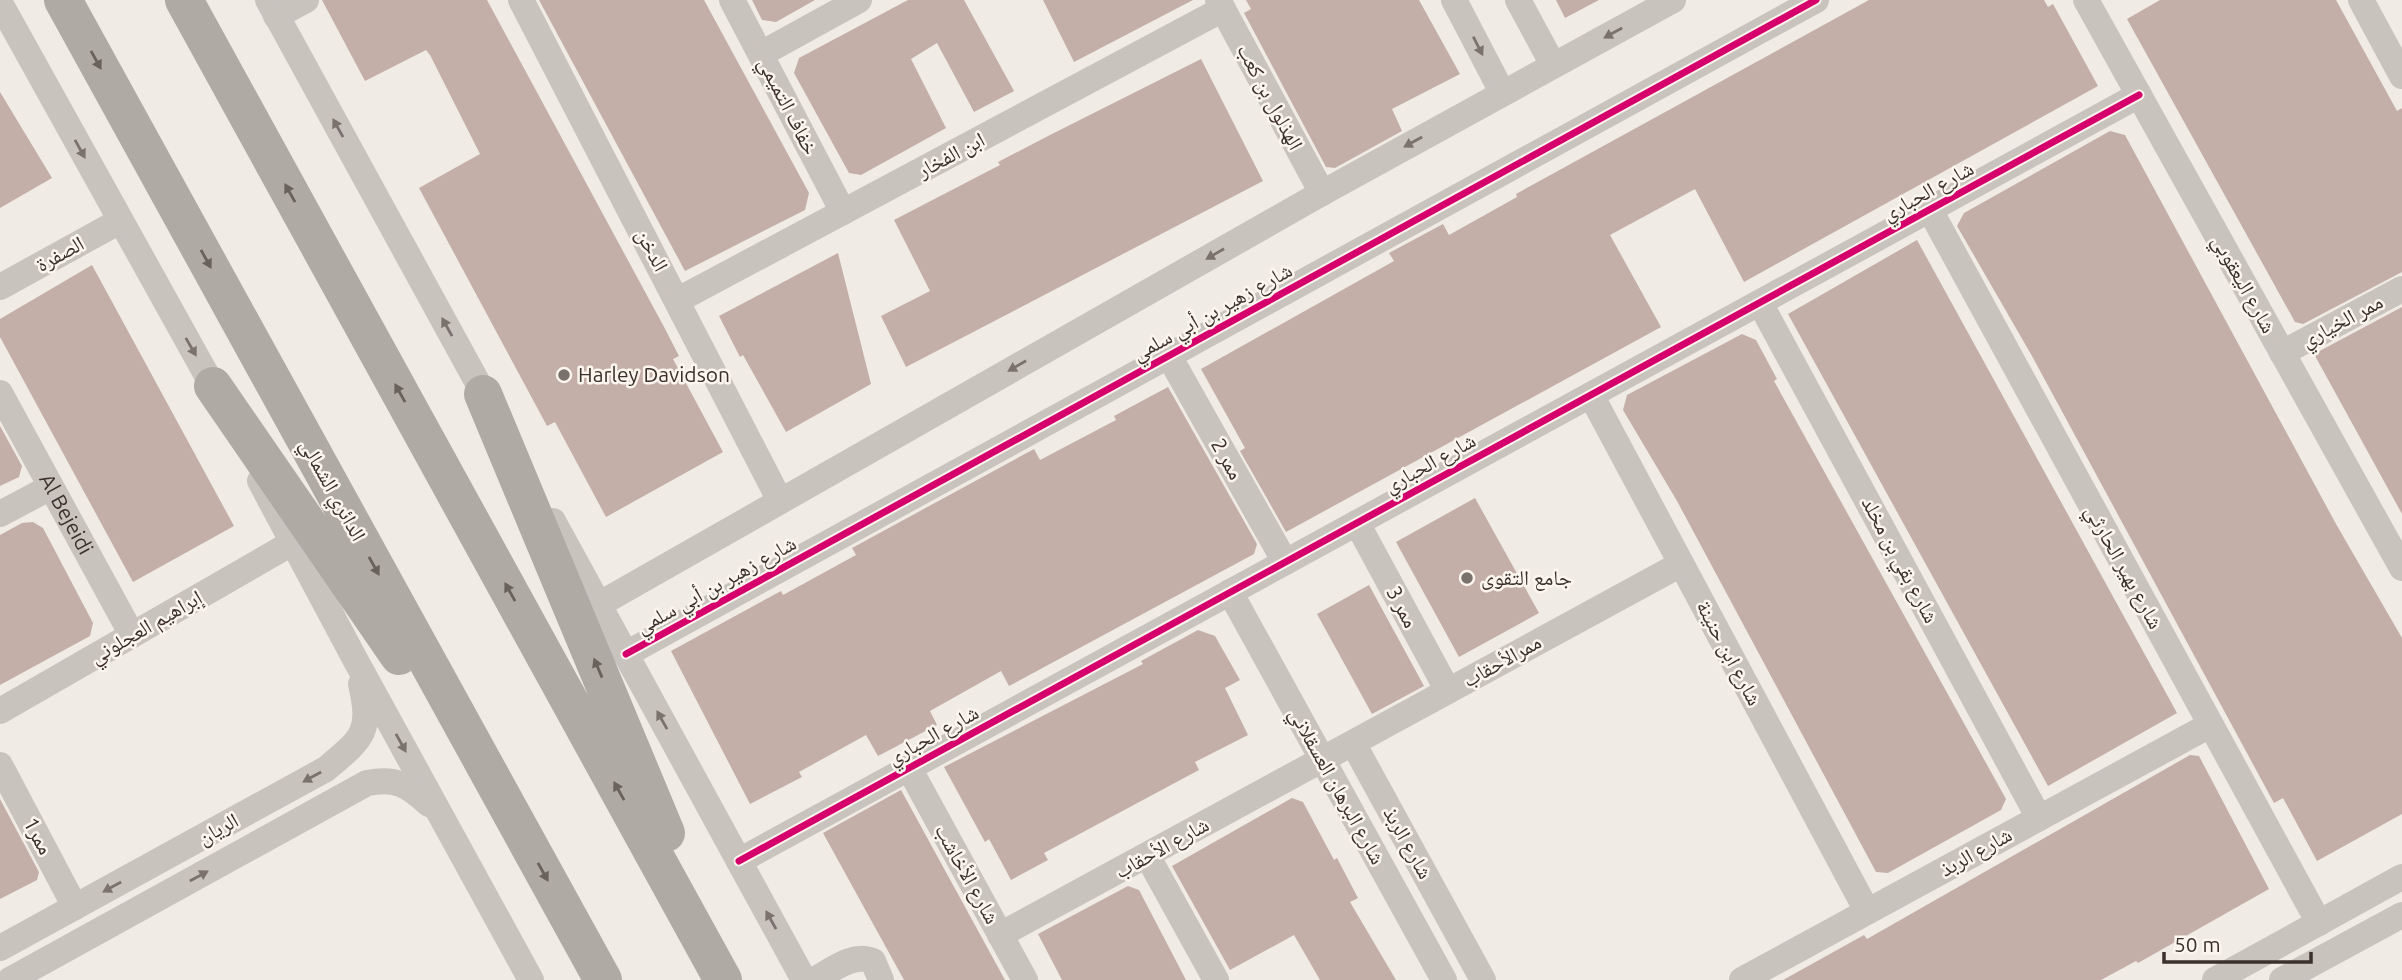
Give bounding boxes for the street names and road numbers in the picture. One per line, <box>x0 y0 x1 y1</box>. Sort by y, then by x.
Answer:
street label: الهذلول بن كعب <box>1231 39 1309 155</box>
street label: خفاف التميمي <box>749 53 824 161</box>
street label: ابن الفخار <box>912 126 989 184</box>
street label: شارع الحباري <box>1878 155 1980 230</box>
street label: الدخن <box>630 224 674 276</box>
street label: الصفرة <box>31 230 88 276</box>
street label: شارع اليعقوبي <box>2203 230 2282 339</box>
street label: شارع زهير بن أبي سلمي <box>1127 257 1298 370</box>
street label: ممر الخياري <box>2297 289 2389 356</box>
street label: شارع الحباري <box>1380 427 1482 502</box>
street label: الدائري الشمالي <box>291 434 372 547</box>
street label: ممر 2 <box>1207 434 1249 483</box>
street label: Al Bejeidi <box>35 469 99 558</box>
street label: شارع بقي بن مخلد <box>1853 492 1944 629</box>
street label: شارع بهير الحارثي <box>2076 500 2169 635</box>
street label: شارع زهير بن أبي سلمي <box>631 530 802 643</box>
street label: ممر 3 <box>1382 582 1424 631</box>
street label: إبراهيم العجلوني <box>85 584 209 673</box>
street label: شارع ابن حنينة <box>1690 596 1768 710</box>
street label: ممرالأحقاب <box>1458 629 1545 692</box>
street label: شارع الحباري <box>883 699 985 774</box>
street label: شارع البرهان العسقلاني <box>1280 703 1391 870</box>
street label: شارع الربذ <box>1378 802 1438 884</box>
street label: الريان <box>193 807 243 850</box>
street label: شارع الأحقاب <box>1110 812 1214 884</box>
street label: ممر1 <box>19 813 59 858</box>
street label: شارع الأخاشب <box>929 819 1005 929</box>
street label: شارع الربذ <box>1935 822 2017 882</box>

